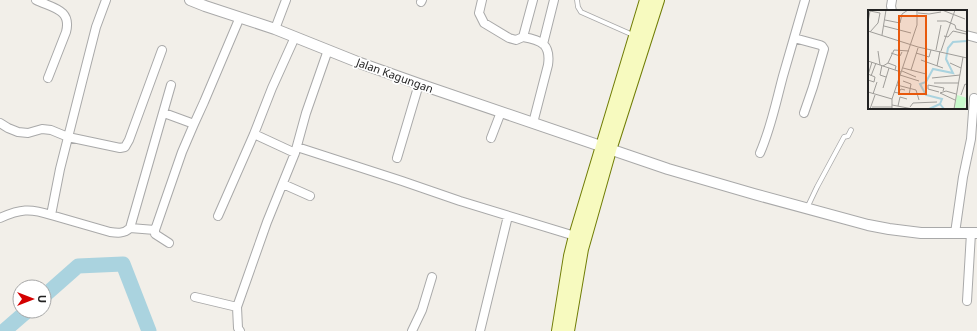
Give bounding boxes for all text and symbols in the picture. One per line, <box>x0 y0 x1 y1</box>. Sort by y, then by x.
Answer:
inset map <box>868 10 967 109</box>
street label: Jalan Kagungan <box>353 54 436 96</box>
north arrow <box>12 279 52 319</box>
text: U <box>35 295 50 303</box>

